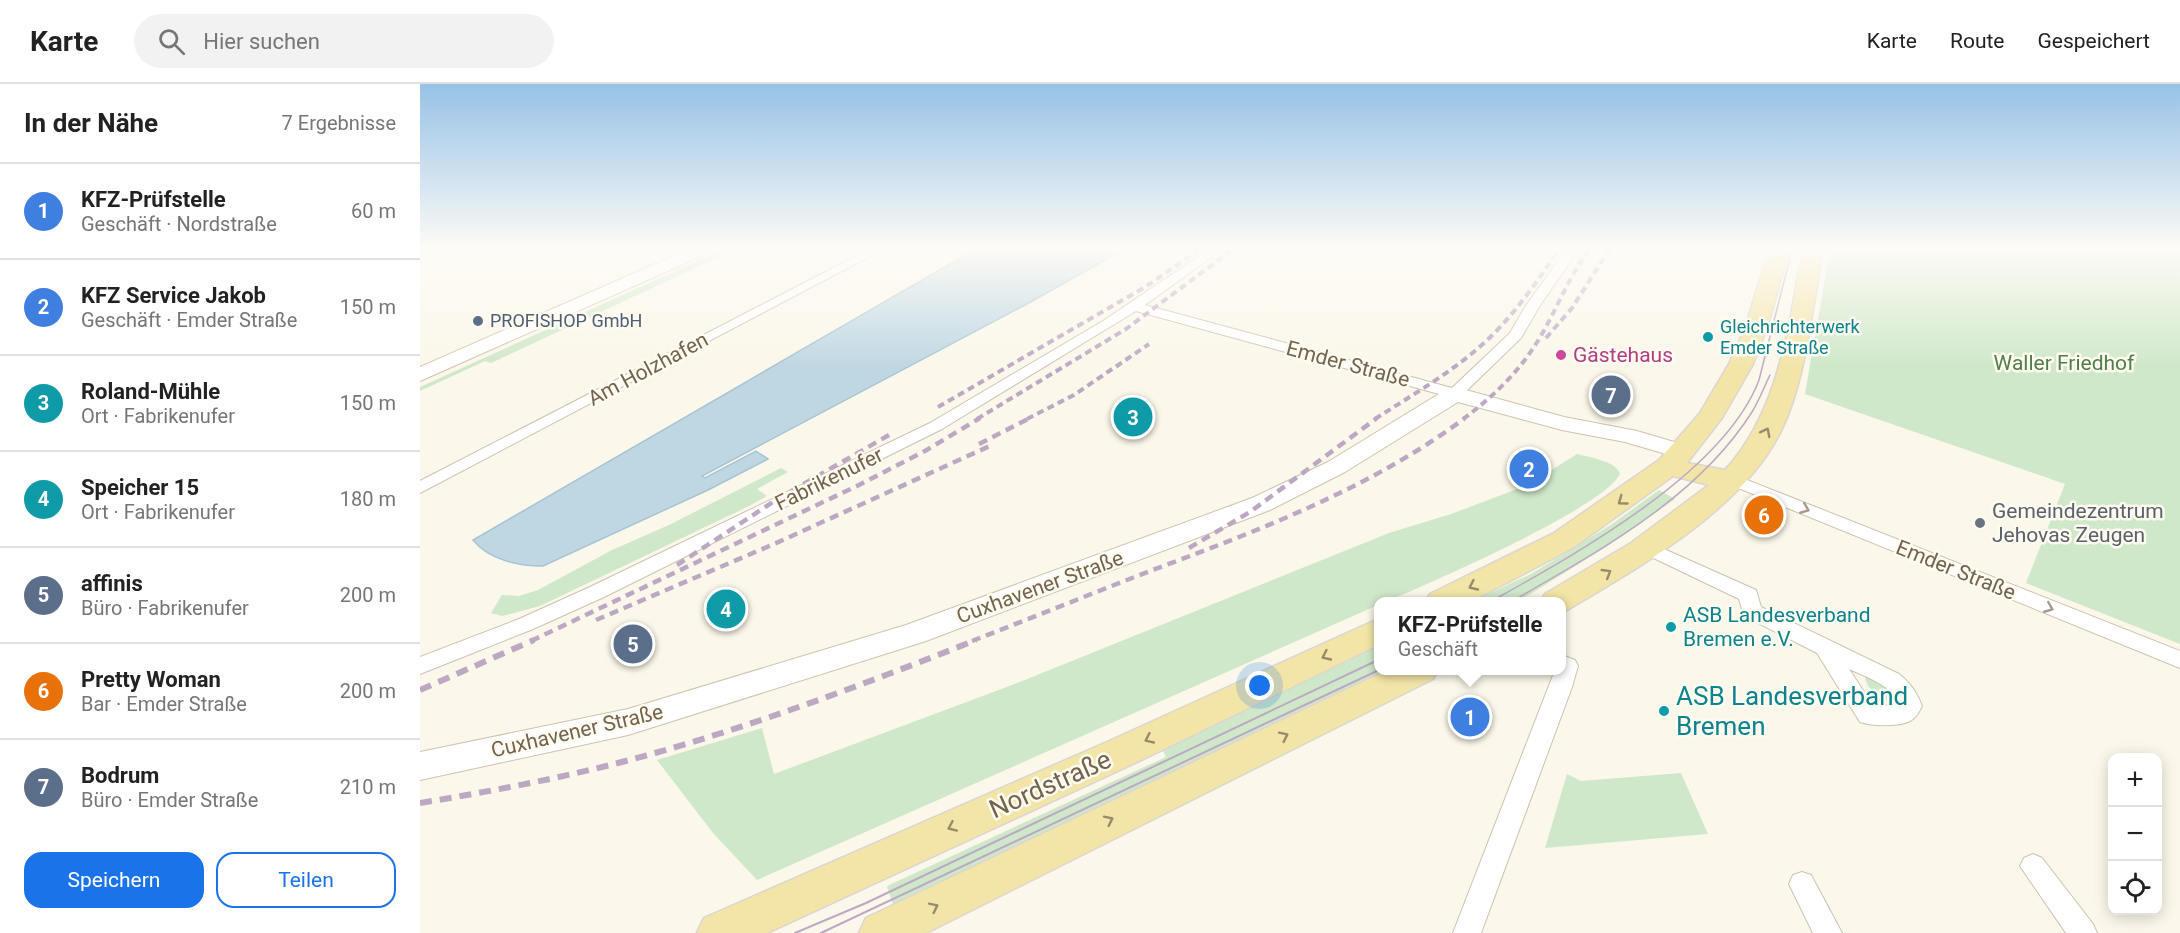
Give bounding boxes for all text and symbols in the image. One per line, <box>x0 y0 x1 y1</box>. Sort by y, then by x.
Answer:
search box <box>134 14 554 68</box>
text: Karte <box>30 25 98 58</box>
icon: search <box>155 25 188 58</box>
text: Hier suchen <box>203 29 320 54</box>
text: Karte <box>1867 29 1917 53</box>
text: Route <box>1950 29 2004 53</box>
text: Gespeichert <box>2037 29 2150 53</box>
text: In der Nähe <box>24 108 158 138</box>
text: 7 Ergebnisse <box>282 111 396 135</box>
text: KFZ-Prüfstelle <box>81 187 226 212</box>
text: 1 <box>38 199 49 223</box>
text: 60 m <box>351 199 396 223</box>
text: Geschäft · Nordstraße <box>81 212 277 236</box>
text: KFZ Service Jakob <box>81 283 266 308</box>
text: 2 <box>38 295 49 319</box>
text: 150 m <box>340 295 396 319</box>
text: Geschäft · Emder Straße <box>81 308 297 332</box>
place label: PROFISHOP GmbH <box>490 310 642 331</box>
marker: PROFISHOP GmbH <box>471 314 485 328</box>
place label: Gleichrichterwerk Emder Straße <box>1720 316 1861 358</box>
street label: Am Holzhafen <box>584 327 712 411</box>
marker: Gleichrichterwerk Emder Straße <box>1701 330 1715 344</box>
street label: Emder Straße <box>1284 336 1412 392</box>
place label: Gästehaus <box>1573 343 1673 367</box>
marker: Gästehaus <box>1554 348 1568 362</box>
park label: Waller Friedhof <box>1994 351 2135 375</box>
pin: 7 <box>1592 372 1630 418</box>
text: Roland-Mühle <box>81 379 220 404</box>
text: 3 <box>38 391 49 415</box>
text: 150 m <box>340 391 396 415</box>
pin: 3 <box>1114 394 1152 440</box>
text: Ort · Fabrikenufer <box>81 404 235 428</box>
one-way arrow <box>1759 428 1770 439</box>
street label: Fabrikenufer <box>771 443 887 515</box>
pin: 2 <box>1510 446 1548 492</box>
text: Speicher 15 <box>81 475 199 500</box>
text: 4 <box>38 487 49 511</box>
text: 180 m <box>340 487 396 511</box>
pin: 6 <box>1744 492 1784 538</box>
one-way arrow <box>1617 494 1628 505</box>
place label: Gemeindezentrum Jehovas Zeugen <box>1992 499 2164 547</box>
text: Ort · Fabrikenufer <box>81 500 235 524</box>
one-way arrow <box>1799 502 1810 514</box>
marker: Gemeindezentrum Jehovas Zeugen <box>1973 516 1987 530</box>
street label: Emder Straße <box>1893 535 2019 605</box>
street label: Cuxhavener Straße <box>953 546 1127 628</box>
one-way arrow <box>1601 568 1611 580</box>
text: affinis <box>81 571 143 596</box>
one-way arrow <box>1469 579 1480 591</box>
text: 5 <box>38 583 49 607</box>
text: 200 m <box>340 583 396 607</box>
pin: 4 <box>706 586 746 632</box>
text: Büro · Fabrikenufer <box>81 596 249 620</box>
popup <box>1374 597 1566 675</box>
one-way arrow <box>2043 600 2053 613</box>
place label: ASB Landesverband Bremen e.V. <box>1683 603 1871 651</box>
text: KFZ-Prüfstelle <box>1398 612 1542 637</box>
marker: ASB Landesverband Bremen e.V. <box>1664 620 1678 634</box>
pin: 5 <box>614 622 652 666</box>
text: Geschäft <box>1398 637 1478 661</box>
one-way arrow <box>1321 649 1332 661</box>
text: Pretty Woman <box>81 667 221 692</box>
your location <box>1245 671 1274 700</box>
text: 6 <box>38 679 49 703</box>
text: 200 m <box>340 679 396 703</box>
place label: ASB Landesverband Bremen <box>1676 681 1908 741</box>
text: Bar · Emder Straße <box>81 692 247 716</box>
pin: 1 <box>1450 694 1490 740</box>
street label: Cuxhavener Straße <box>489 700 665 762</box>
marker: ASB Landesverband Bremen <box>1657 704 1671 718</box>
one-way arrow <box>1278 731 1289 743</box>
one-way arrow <box>1145 732 1156 744</box>
street label: Nordstraße <box>984 744 1116 824</box>
map controls <box>2108 753 2162 915</box>
button: + <box>2108 753 2162 807</box>
text: Bodrum <box>81 763 159 788</box>
text: 7 <box>38 775 49 799</box>
text: 210 m <box>340 775 396 799</box>
text: Büro · Emder Straße <box>81 788 258 812</box>
button: − <box>2108 807 2162 861</box>
one-way arrow <box>1102 816 1113 828</box>
one-way arrow <box>947 820 958 832</box>
button: Speichern <box>24 852 204 908</box>
button: Teilen <box>216 852 396 908</box>
button: locate <box>2108 861 2162 915</box>
one-way arrow <box>927 903 938 914</box>

